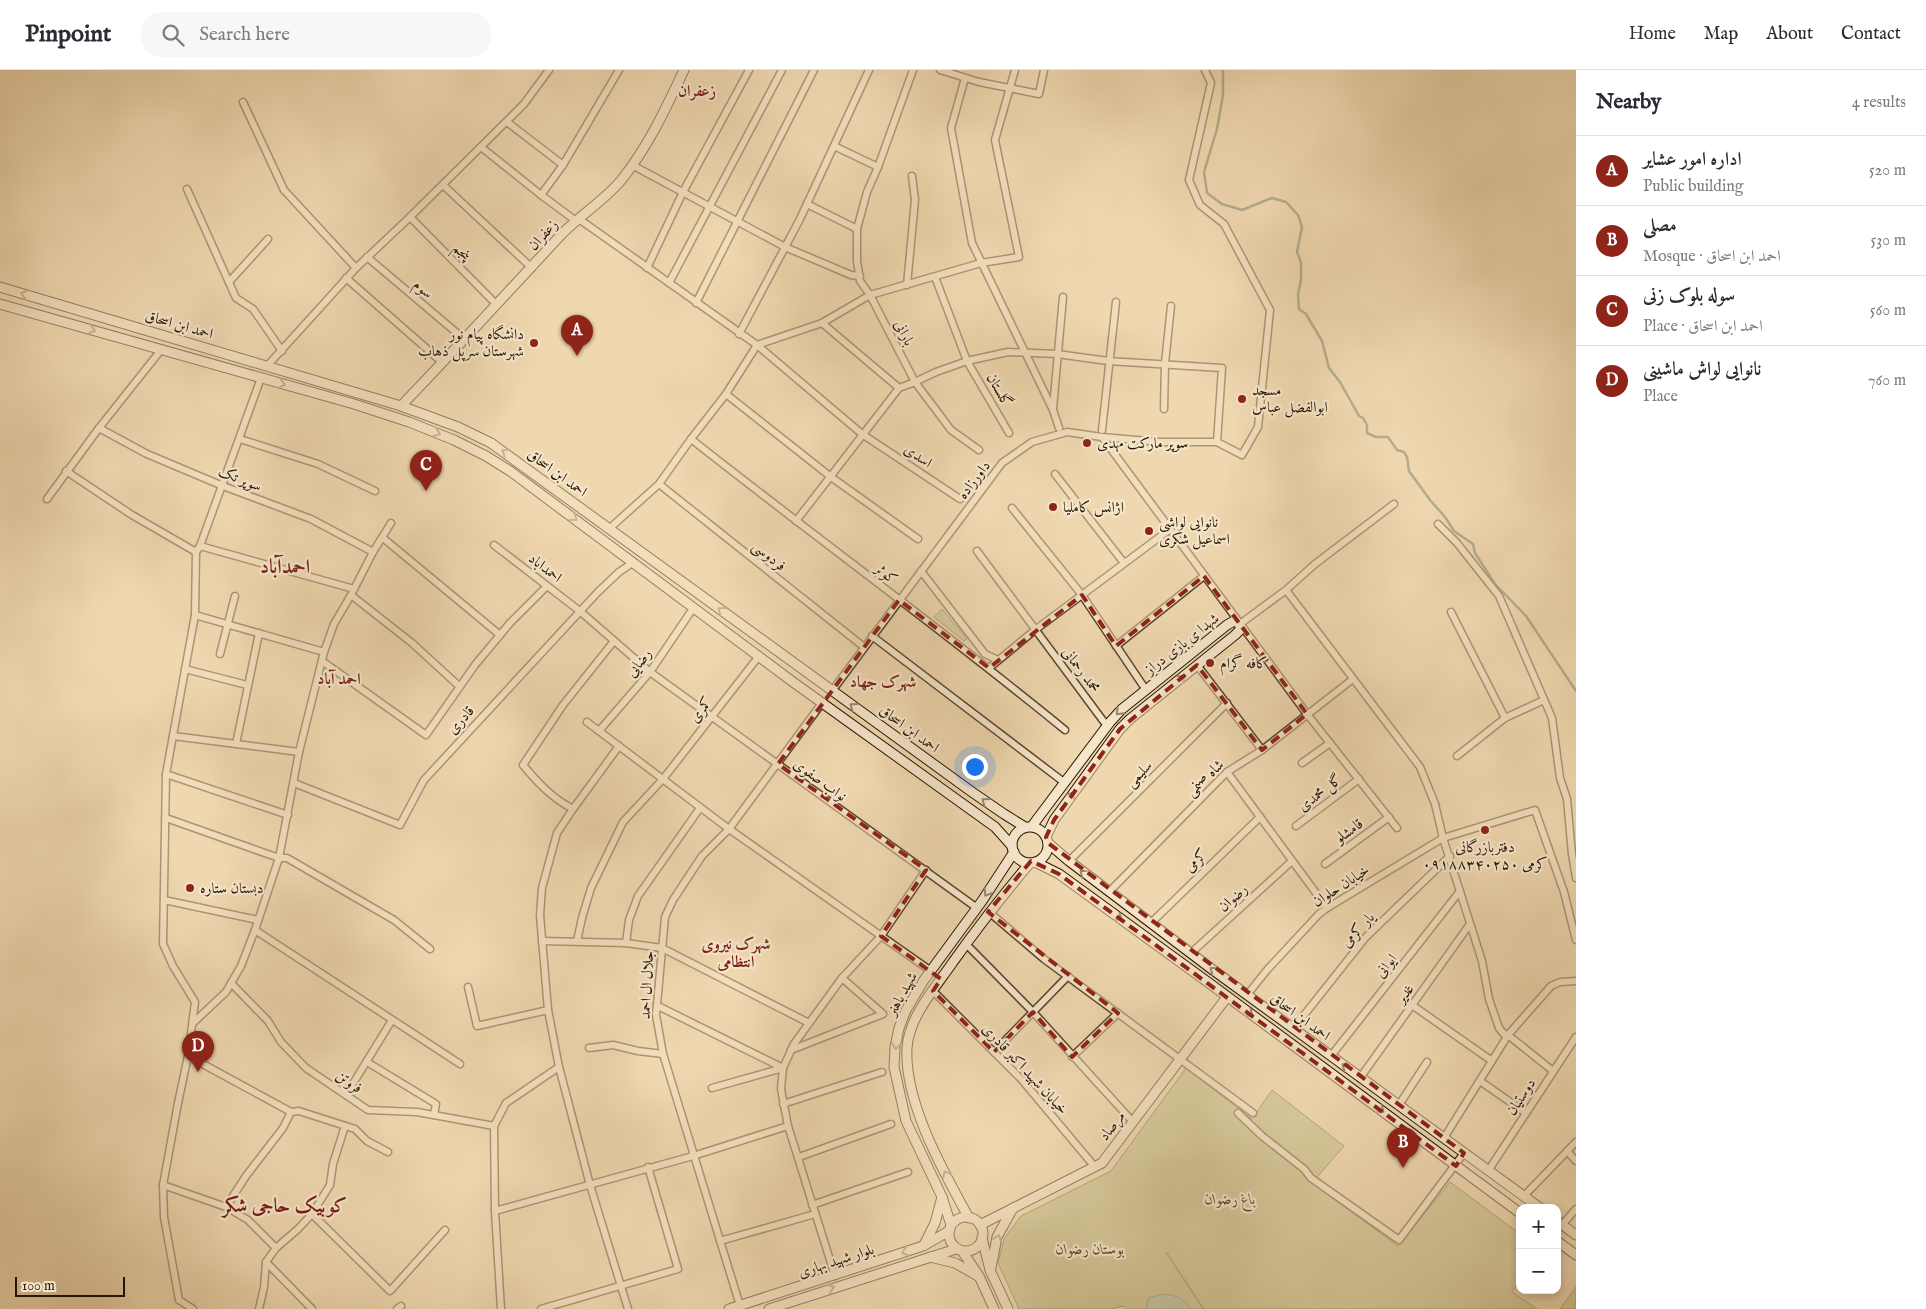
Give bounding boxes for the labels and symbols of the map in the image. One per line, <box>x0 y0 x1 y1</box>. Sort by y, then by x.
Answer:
district label: زعفران <box>678 82 717 102</box>
street label: زعفران <box>524 215 562 255</box>
street label: پنجم <box>446 239 476 269</box>
street label: سوم <box>407 275 437 305</box>
one-way arrow <box>21 289 29 299</box>
street label: احمد ابن اسحاق <box>143 306 215 344</box>
pin: A <box>561 315 593 356</box>
street label: بارانی <box>890 317 919 349</box>
place label: دانشگاه پیام نور شهرستان سرپل ذهاب <box>418 324 524 362</box>
one-way arrow <box>87 325 95 335</box>
marker: دانشگاه پیام نور شهرستان سرپل ذهاب <box>528 337 540 349</box>
street label: گلستان <box>982 370 1016 410</box>
one-way arrow <box>277 378 286 389</box>
place label: مسجد ابوالفضل عباس <box>1252 381 1328 418</box>
marker: مسجد ابوالفضل عباس <box>1236 393 1248 405</box>
one-way arrow <box>432 427 440 437</box>
place label: سوپر مارکت مهدی <box>1097 434 1188 453</box>
marker: سوپر مارکت مهدی <box>1081 437 1093 449</box>
street label: اسدی <box>900 440 936 472</box>
street label: احمد ابن اسحاق <box>523 445 591 501</box>
one-way arrow <box>502 449 511 458</box>
pin: C <box>410 450 442 491</box>
street label: داورزاده <box>953 457 995 503</box>
street label: سوپر تک <box>216 462 264 496</box>
place label: اژانس کاملیا <box>1063 498 1124 517</box>
marker: اژانس کاملیا <box>1047 501 1059 513</box>
one-way arrow <box>568 512 578 521</box>
place label: نانوایی لواشی اسماعیل شکری <box>1159 513 1230 550</box>
marker: نانوایی لواشی اسماعیل شکری <box>1143 525 1155 537</box>
street label: فردوسی <box>747 537 790 576</box>
street label: احمداباد <box>524 549 566 587</box>
district label: احمدآباد <box>260 554 310 580</box>
street label: کوثر <box>869 558 901 589</box>
one-way arrow <box>717 607 727 616</box>
street label: شهدا ی بازی دراز <box>1139 609 1223 680</box>
street label: محمد رحمانی <box>1058 643 1105 697</box>
street label: رضایی <box>622 645 656 681</box>
place label: کافه گرام <box>1220 653 1268 676</box>
marker: کافه گرام <box>1204 657 1216 669</box>
district label: احمد آباد <box>317 669 361 690</box>
district label: شهرک جهاد <box>850 673 916 693</box>
one-way arrow <box>1176 675 1185 683</box>
street label: کمری <box>685 693 717 727</box>
street label: احمد ابن اسحاق <box>875 701 943 757</box>
street label: قادری <box>443 702 479 738</box>
one-way arrow <box>849 703 859 712</box>
one-way arrow <box>1116 707 1125 716</box>
street label: نواب صفوی <box>790 754 850 806</box>
your location <box>962 754 988 780</box>
street label: شاه صنمی <box>1182 755 1229 801</box>
street label: سلیمی <box>1121 756 1157 792</box>
street label: گل محمدی <box>1294 770 1346 816</box>
one-way arrow <box>1066 792 1074 801</box>
one-way arrow <box>981 797 990 807</box>
street label: قامشلو <box>1329 814 1367 849</box>
marker: دفتربازرگانی کرمی ۰۹۱۸۸۳۴۰۲۵۰ <box>1479 824 1491 836</box>
place label: دفتربازرگانی کرمی ۰۹۱۸۸۳۴۰۲۵۰ <box>1422 838 1548 874</box>
street label: کرمی <box>1180 845 1212 877</box>
street label: خیابان حلوان <box>1309 860 1373 912</box>
one-way arrow <box>1080 870 1089 878</box>
place label: دبستان ستاره <box>200 879 264 898</box>
street label: رضوان <box>1214 880 1252 916</box>
marker: دبستان ستاره <box>184 882 196 894</box>
one-way arrow <box>984 887 993 897</box>
street label: یار کرمی <box>1337 908 1380 952</box>
one-way arrow <box>1113 912 1123 921</box>
district label: شهرک نیروی انتظامی <box>701 935 771 973</box>
street label: جلال ال احمد <box>636 950 658 1020</box>
street label: ایوانی <box>1371 950 1401 982</box>
one-way arrow <box>1209 967 1219 976</box>
street label: شهید باهنر <box>881 969 922 1021</box>
street label: غدیر <box>1390 980 1419 1009</box>
street label: احمد ابن اسحاق <box>1266 989 1334 1045</box>
one-way arrow <box>1244 1008 1253 1016</box>
street label: خیابان شهید اکبر قادری <box>978 1019 1072 1119</box>
pin: D <box>182 1031 214 1072</box>
one-way arrow <box>891 1041 901 1050</box>
one-way arrow <box>1341 1063 1350 1072</box>
street label: فروتن <box>332 1066 366 1098</box>
street label: دوستیان <box>1502 1075 1540 1119</box>
one-way arrow <box>1375 1105 1384 1113</box>
street label: مرصاد <box>1094 1107 1130 1145</box>
pin: B <box>1387 1127 1419 1168</box>
one-way arrow <box>942 1171 952 1180</box>
park label: باغ رضوان <box>1204 1190 1256 1212</box>
district label: کوبیک حاجی شکر <box>221 1194 347 1219</box>
one-way arrow <box>992 1234 1002 1243</box>
street label: بلوار شهید بهاری <box>796 1240 877 1282</box>
park label: بوستان رضوان <box>1056 1240 1125 1259</box>
one-way arrow <box>901 1247 910 1257</box>
scale bar <box>15 1274 125 1297</box>
one-way arrow <box>827 1284 835 1294</box>

